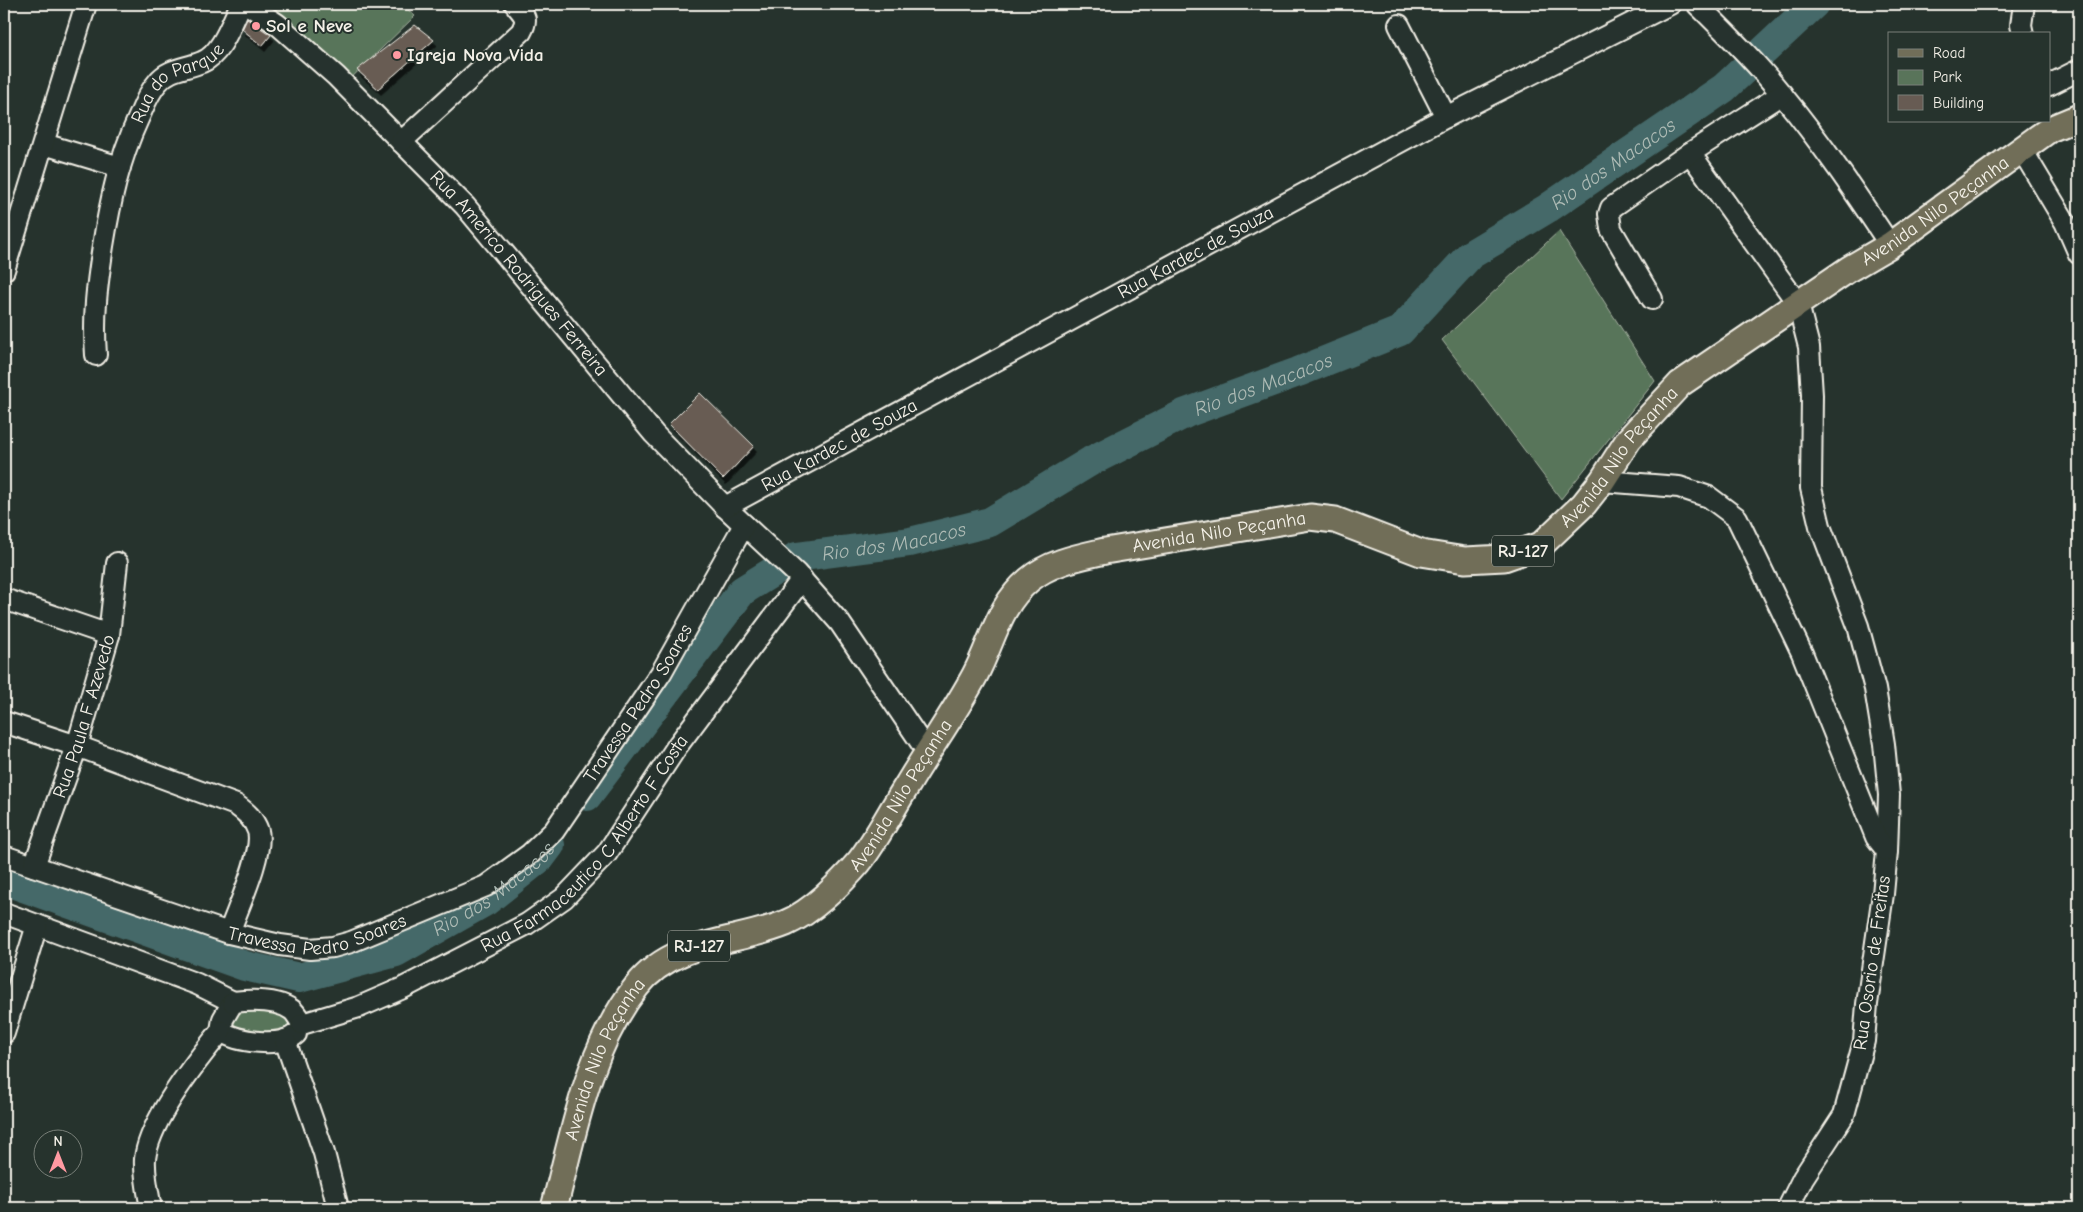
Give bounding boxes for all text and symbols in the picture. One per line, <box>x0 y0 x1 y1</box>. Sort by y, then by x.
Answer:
place label: Sol e Neve <box>266 15 352 37</box>
marker: Sol e Neve <box>250 20 262 32</box>
legend <box>1888 32 2050 122</box>
street label: Rua do Parque <box>127 39 229 127</box>
place label: Igreja Nova Vida <box>407 44 544 66</box>
text: Road <box>1933 44 1965 62</box>
marker: Igreja Nova Vida <box>391 49 403 61</box>
text: Park <box>1933 68 1962 86</box>
text: Building <box>1933 94 1984 112</box>
water label: Rio dos Macacos <box>1546 113 1680 214</box>
street label: Avenida Nilo Peçanha <box>1857 151 2013 270</box>
street label: Rua Americo Rodrigues Ferreira <box>425 166 612 380</box>
street label: Rua Kardec de Souza <box>1114 201 1277 303</box>
water label: Rio dos Macacos <box>1191 348 1336 421</box>
street label: Avenida Nilo Peçanha <box>1555 382 1683 532</box>
street label: Rua Kardec de Souza <box>758 394 921 496</box>
street label: Avenida Nilo Peçanha <box>1131 507 1308 557</box>
water label: Rio dos Macacos <box>821 517 969 565</box>
road number: RJ-127 <box>1492 536 1554 566</box>
street label: Travessa Pedro Soares <box>579 620 697 787</box>
street label: Rua Paula F Azevedo <box>48 632 120 801</box>
street label: Avenida Nilo Peçanha <box>845 715 957 876</box>
street label: Rua Farmaceutico C Alberto F Costa <box>477 730 693 957</box>
water label: Rio dos Macacos <box>428 837 560 941</box>
street label: Rua Osorio de Freitas <box>1849 874 1895 1052</box>
street label: Travessa Pedro Soares <box>226 909 410 960</box>
road number: RJ-127 <box>668 930 730 961</box>
street label: Avenida Nilo Peçanha <box>560 974 650 1143</box>
north arrow <box>32 1130 82 1180</box>
text: N <box>53 1133 63 1150</box>

